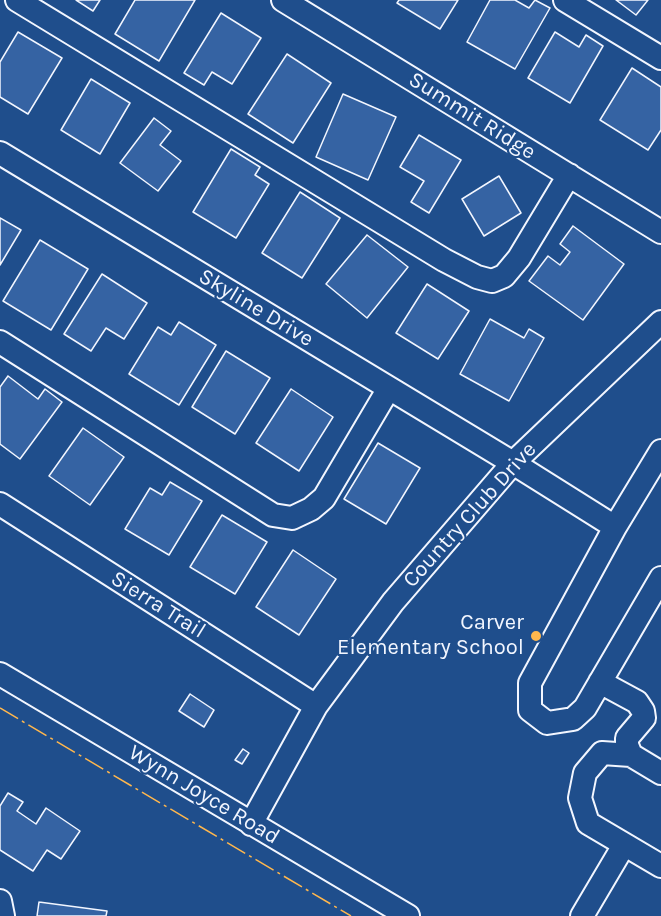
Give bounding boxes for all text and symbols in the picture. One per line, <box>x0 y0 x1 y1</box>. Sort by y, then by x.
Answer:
street label: Summit Ridge <box>404 66 540 166</box>
street label: Skyline Drive <box>194 263 318 353</box>
street label: Country Club Drive <box>398 437 542 593</box>
street label: Sierra Trail <box>106 566 210 644</box>
place label: Carver Elementary School <box>337 610 524 662</box>
marker: Carver Elementary School <box>529 629 543 643</box>
street label: Wynn Joyce Road <box>124 740 284 850</box>

